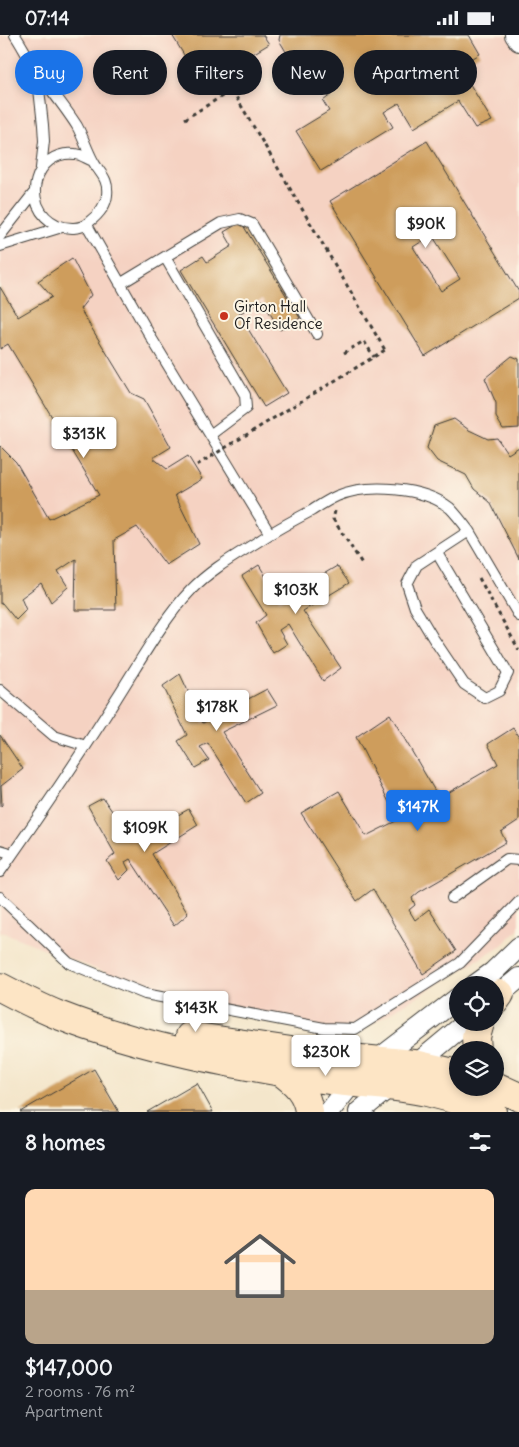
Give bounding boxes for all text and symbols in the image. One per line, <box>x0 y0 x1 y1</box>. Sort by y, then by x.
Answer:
text: 07:14 <box>25 6 69 30</box>
chip: Buy <box>15 50 83 95</box>
chip: Rent <box>93 50 167 95</box>
chip: Filters <box>177 50 262 95</box>
chip: New <box>272 50 344 95</box>
chip: Apartment <box>354 50 477 95</box>
pin: $90K <box>396 207 456 249</box>
text: $90K <box>407 213 445 233</box>
place label: Girton Hall Of Residence <box>234 297 323 333</box>
marker: Girton Hall Of Residence <box>218 310 230 322</box>
pin: $313K <box>49 417 119 459</box>
text: $313K <box>62 423 106 443</box>
pin: $103K <box>261 573 331 615</box>
text: $103K <box>274 579 318 599</box>
pin: $178K <box>182 689 252 732</box>
text: $178K <box>196 696 238 716</box>
pin: $147K <box>383 789 453 832</box>
text: $147K <box>397 796 439 816</box>
pin: $109K <box>110 811 180 853</box>
text: $109K <box>123 817 167 837</box>
map controls <box>449 976 504 1096</box>
button: locate <box>449 976 504 1031</box>
pin: $143K <box>161 991 231 1033</box>
text: $143K <box>174 997 218 1017</box>
pin: $230K <box>291 1035 361 1077</box>
text: $230K <box>302 1041 350 1061</box>
button: layers <box>449 1041 504 1096</box>
icon: filters <box>466 1128 494 1156</box>
text: 8 homes <box>25 1129 105 1156</box>
icon: home <box>215 1221 305 1311</box>
text: $147,000 <box>25 1354 113 1381</box>
text: 2 rooms · 76 m² <box>25 1381 135 1401</box>
text: Apartment <box>25 1401 103 1421</box>

